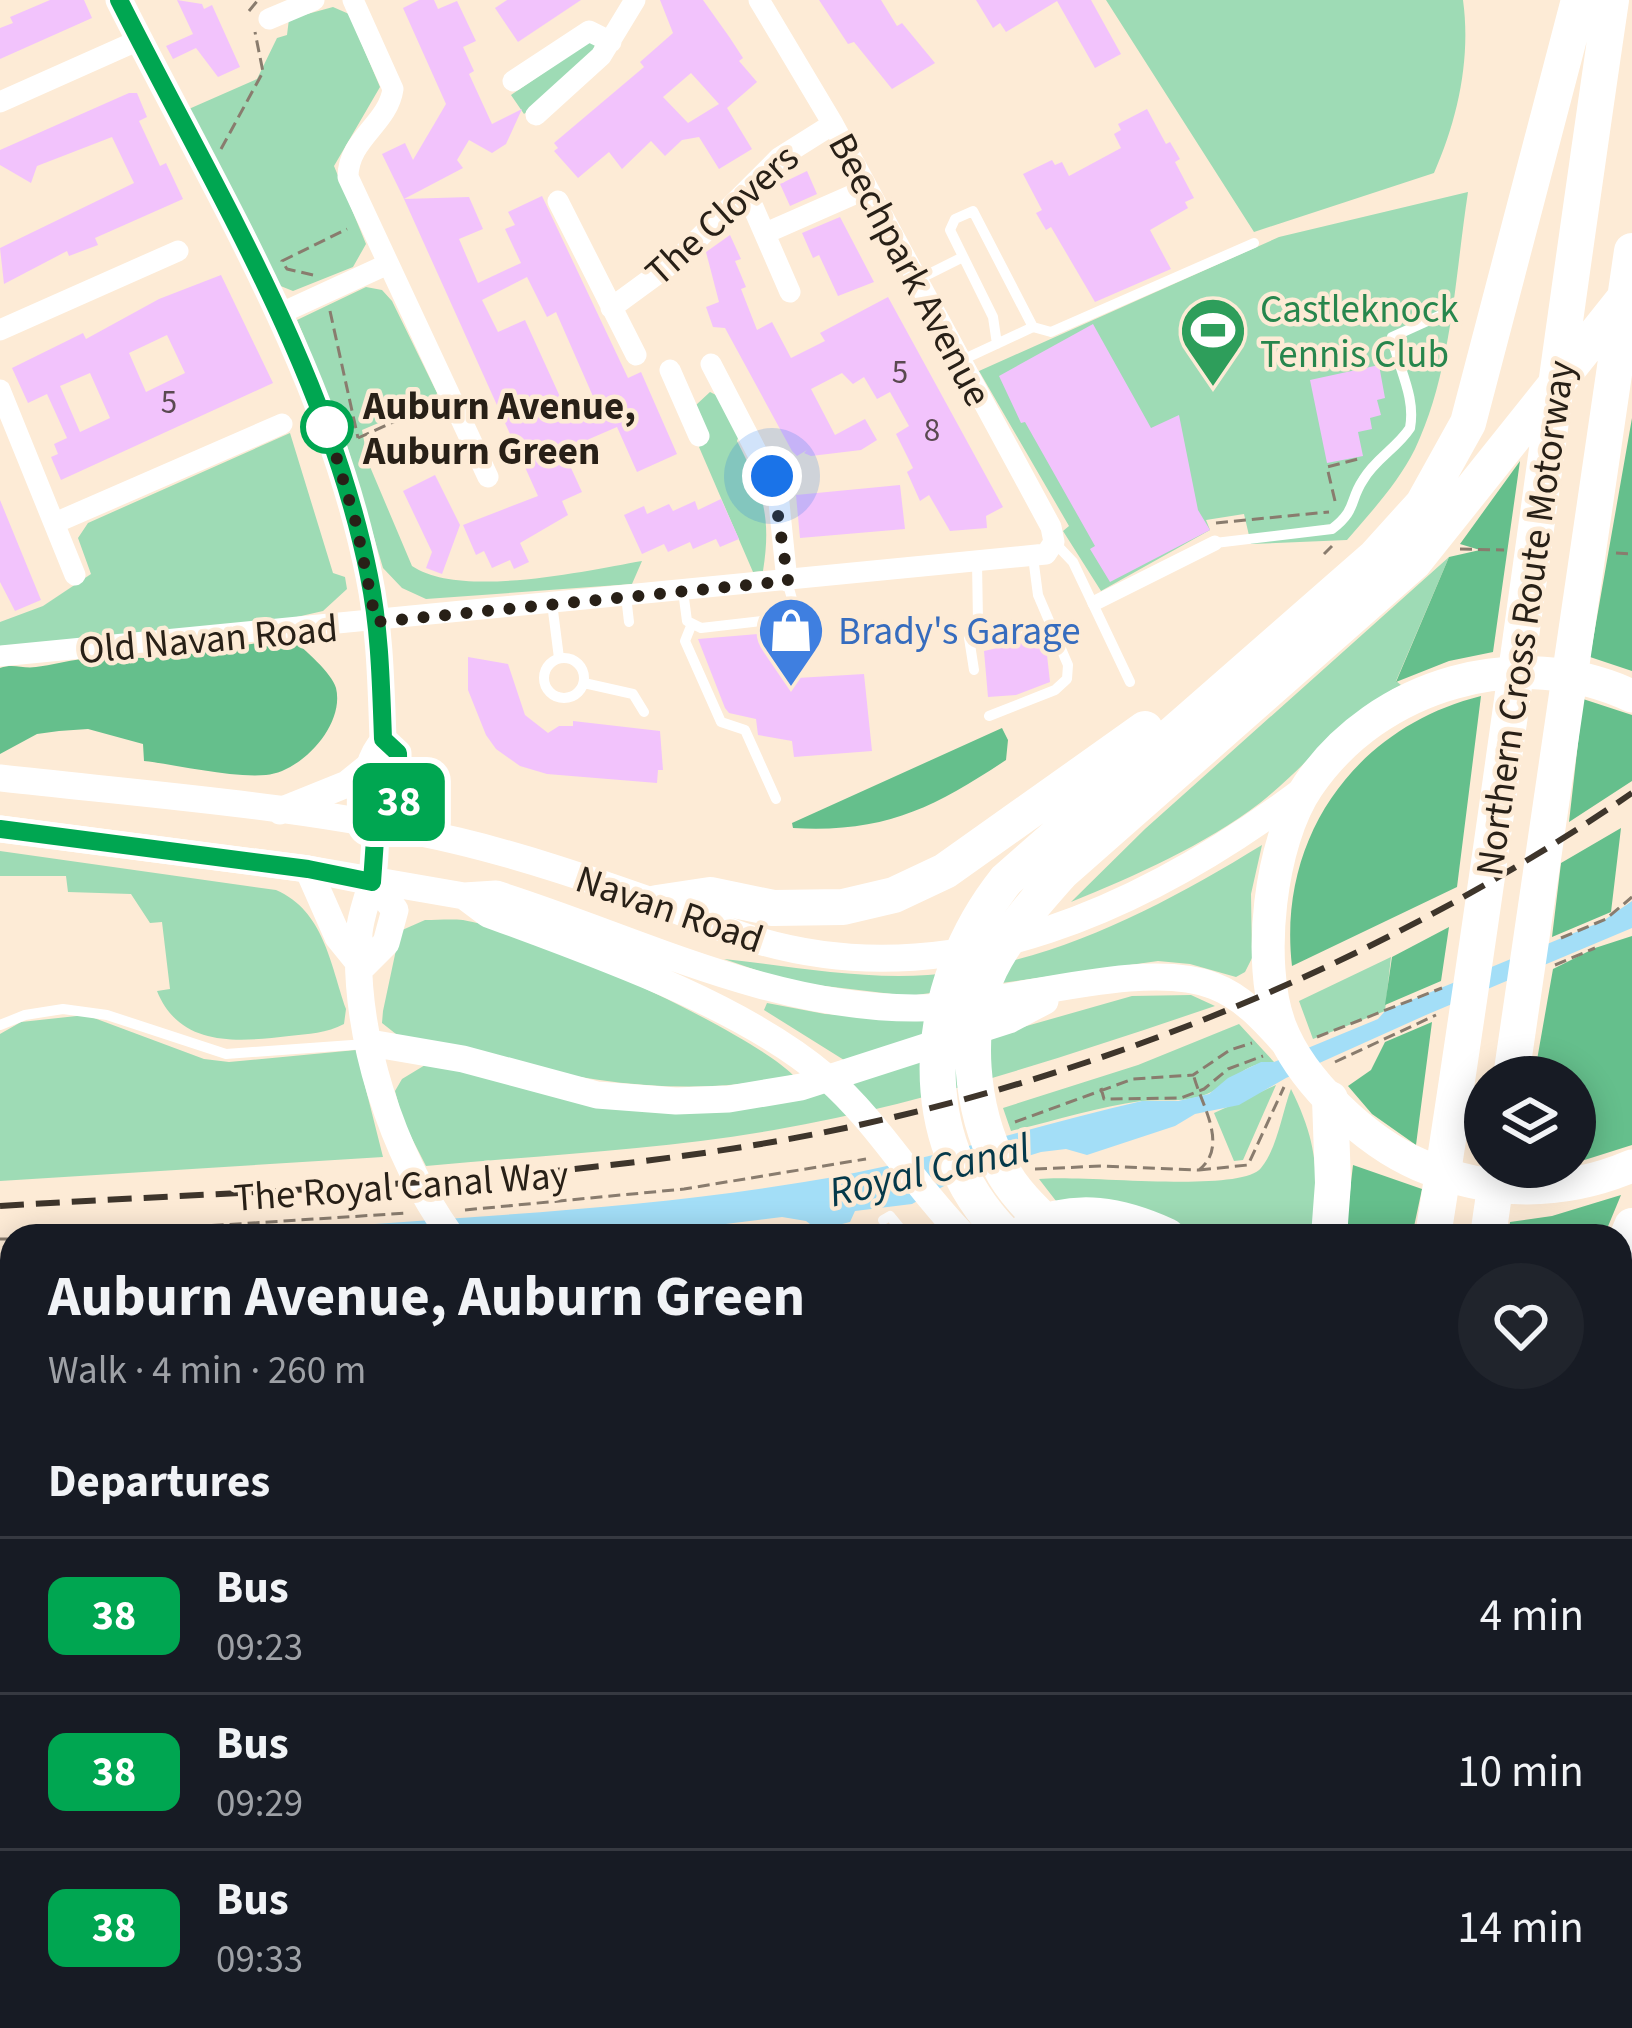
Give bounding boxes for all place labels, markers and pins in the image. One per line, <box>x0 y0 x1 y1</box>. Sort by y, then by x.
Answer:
place label: Castleknock Tennis Club <box>1260 282 1459 383</box>
sports icon: Castleknock Tennis Club <box>1178 295 1248 389</box>
place label: Auburn Avenue, Auburn Green <box>362 379 636 480</box>
marker: Auburn Avenue, Auburn Green <box>302 402 352 452</box>
shop icon: Brady's Garage <box>756 595 826 689</box>
place label: Brady's Garage <box>838 604 1081 660</box>

